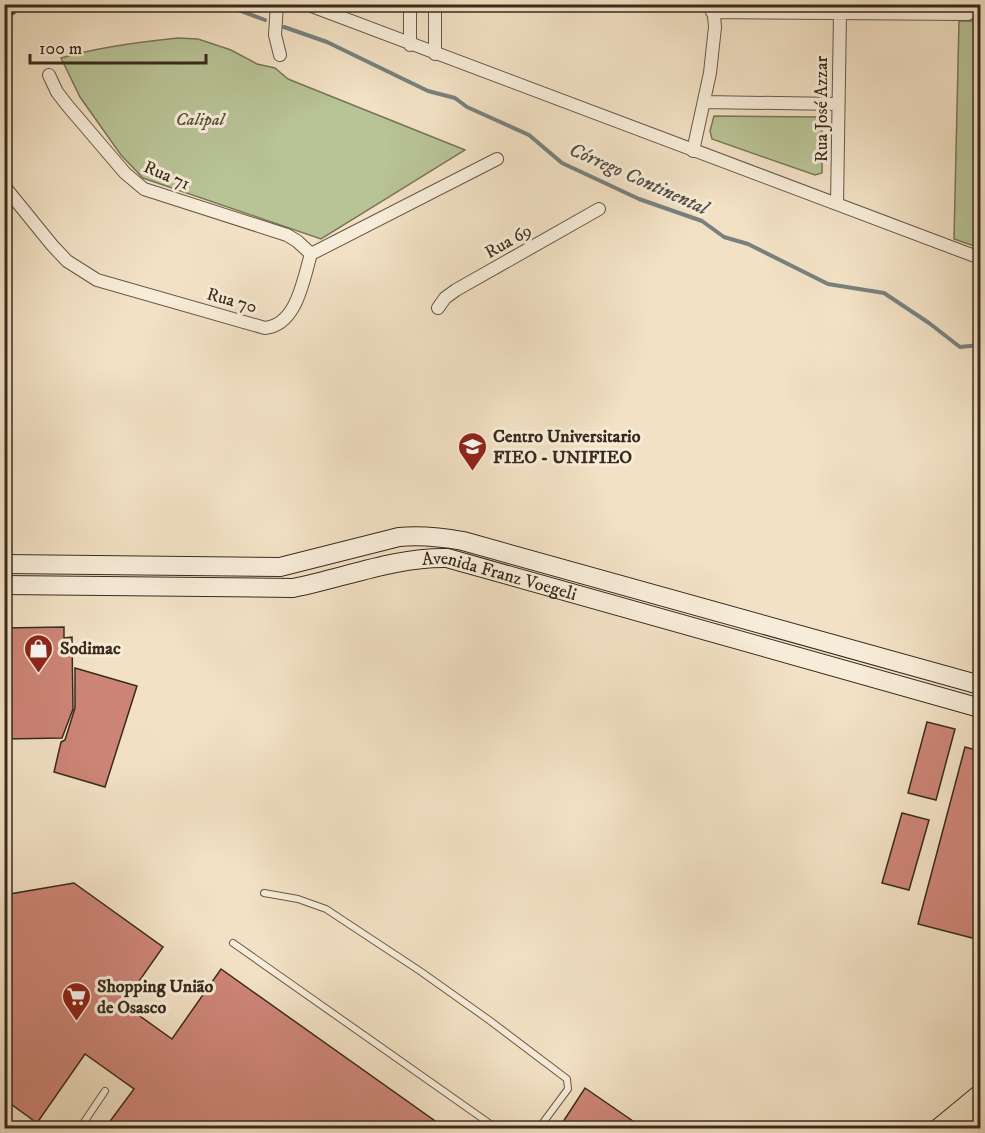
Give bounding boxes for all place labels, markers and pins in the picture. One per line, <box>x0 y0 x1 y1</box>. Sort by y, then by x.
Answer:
place label: Centro Universitario FIEO - UNIFIEO <box>493 426 641 469</box>
school or university icon: Centro Universitario FIEO - UNIFIEO <box>456 430 488 472</box>
shop icon: Sodimac <box>23 632 55 674</box>
place label: Sodimac <box>60 638 121 660</box>
place label: Shopping União de Osasco <box>97 976 214 1019</box>
supermarket icon: Shopping União de Osasco <box>60 980 92 1022</box>

